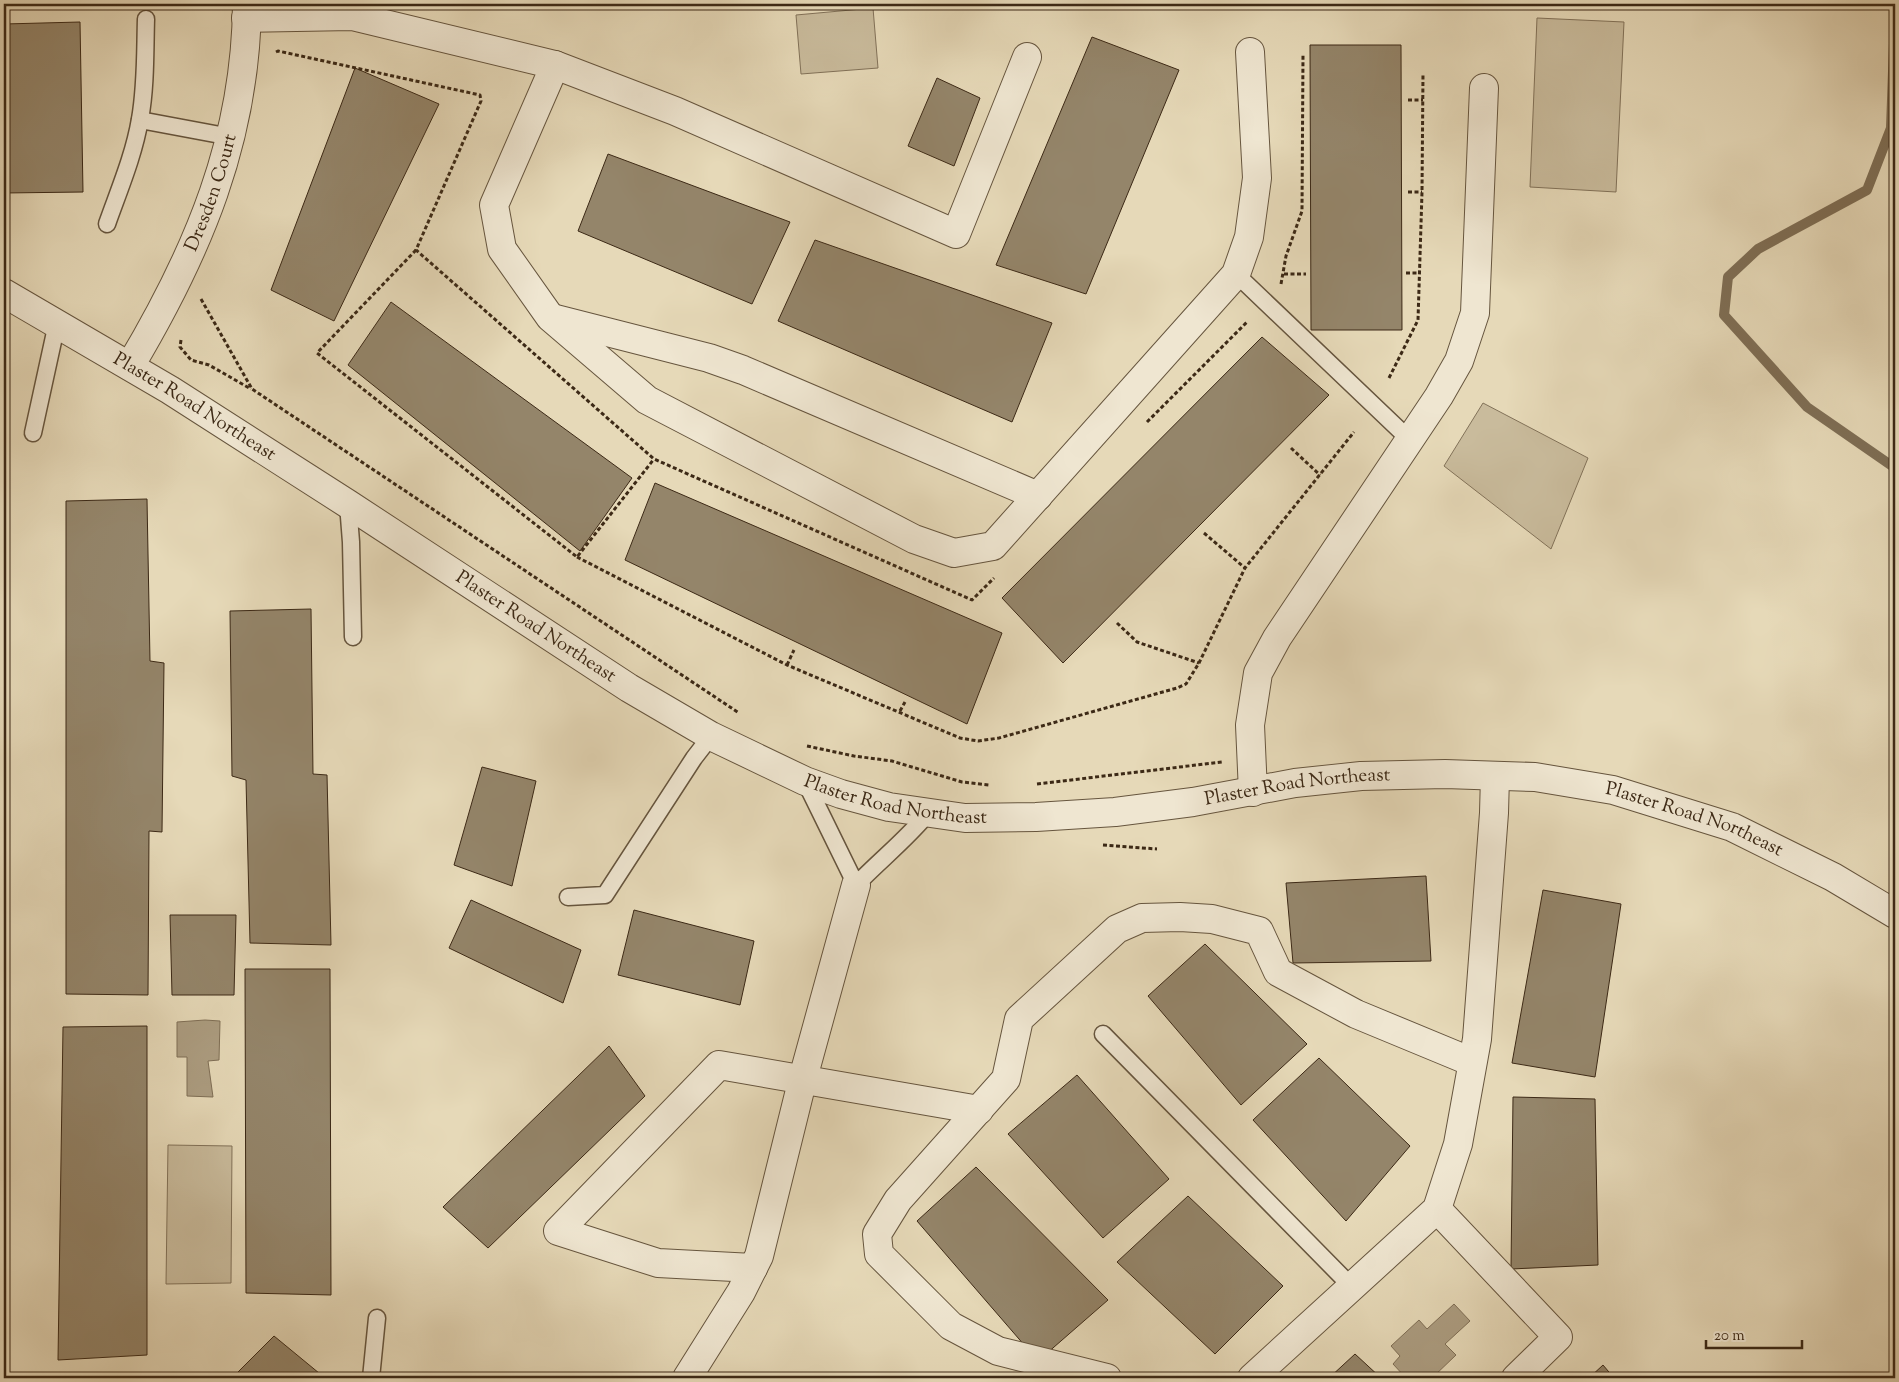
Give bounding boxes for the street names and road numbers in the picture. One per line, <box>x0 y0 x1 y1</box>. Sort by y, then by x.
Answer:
street label: Dresden Court <box>178 131 244 256</box>
street label: Plaster Road Northeast <box>108 346 282 468</box>
street label: Plaster Road Northeast <box>450 564 622 690</box>
street label: Plaster Road Northeast <box>1202 762 1391 813</box>
street label: Plaster Road Northeast <box>800 768 988 832</box>
street label: Plaster Road Northeast <box>1604 775 1788 864</box>

